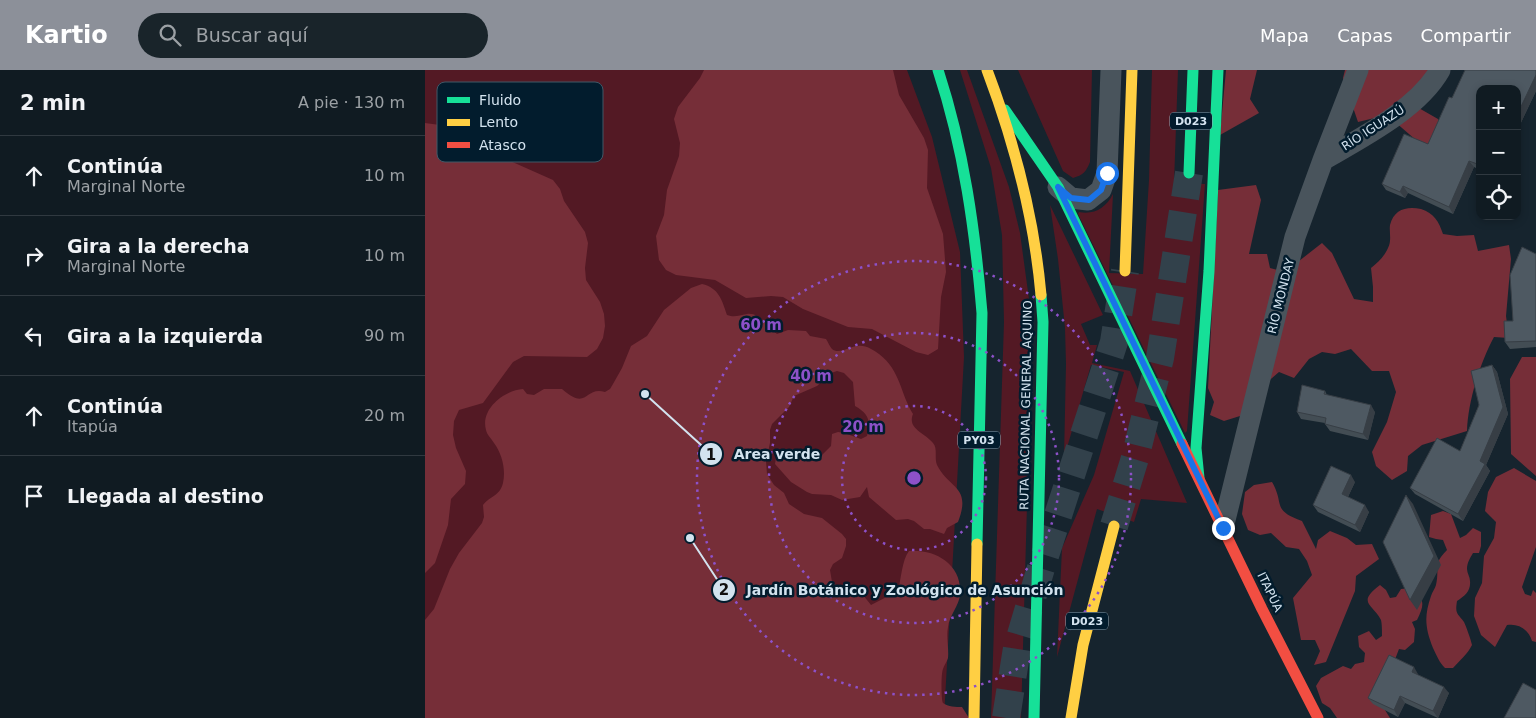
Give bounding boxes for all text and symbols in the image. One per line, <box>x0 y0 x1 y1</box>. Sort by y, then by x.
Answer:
search box <box>138 13 488 58</box>
text: Kartio <box>25 21 108 49</box>
icon: search <box>156 21 184 49</box>
text: Buscar aquí <box>196 24 308 46</box>
text: Mapa <box>1260 25 1309 46</box>
text: Capas <box>1337 25 1393 46</box>
text: Compartir <box>1421 25 1511 46</box>
legend <box>437 82 603 162</box>
map controls <box>1476 85 1521 220</box>
button: + <box>1476 85 1521 130</box>
text: 2 min <box>20 91 86 115</box>
text: Fluido <box>479 92 521 108</box>
text: A pie · 130 m <box>298 93 405 112</box>
street label: RÍO IGUAZÚ <box>1338 102 1407 153</box>
road number: D023 <box>1170 112 1212 129</box>
text: Lento <box>479 114 518 130</box>
button: − <box>1476 130 1521 175</box>
text: Atasco <box>479 137 526 153</box>
text: Continúa <box>67 155 163 177</box>
icon: ahead <box>20 162 48 190</box>
route start <box>1096 162 1119 185</box>
text: 10 m <box>364 166 405 185</box>
button: locate <box>1476 175 1521 220</box>
text: Marginal Norte <box>67 177 185 196</box>
text: Gira a la derecha <box>67 235 250 257</box>
icon: right <box>20 242 48 270</box>
text: 10 m <box>364 246 405 265</box>
street label: RÍO MONDAY <box>1264 256 1297 335</box>
text: Marginal Norte <box>67 257 185 276</box>
street label: RUTA NACIONAL GENERAL AQUINO <box>1017 300 1035 510</box>
text: 60 m <box>740 316 782 334</box>
icon: left <box>20 322 48 350</box>
text: Gira a la izquierda <box>67 325 263 347</box>
text: 90 m <box>364 326 405 345</box>
text: 40 m <box>790 367 832 385</box>
text: Continúa <box>67 395 163 417</box>
icon: ahead <box>20 402 48 430</box>
text: 20 m <box>364 406 405 425</box>
text: Itapúa <box>67 417 118 436</box>
text: 20 m <box>842 418 884 436</box>
road number: PY03 <box>958 432 1000 448</box>
callout: Area verde <box>698 440 830 469</box>
text: 1 <box>706 446 716 464</box>
text: Area verde <box>734 446 820 462</box>
centre of rings <box>905 469 923 487</box>
icon: arrive <box>20 482 48 510</box>
text: Llegada al destino <box>67 485 264 507</box>
route end <box>1212 517 1235 540</box>
street label: ITAPÚA <box>1254 569 1287 615</box>
callout: Jardín Botánico y Zoológico de Asunción <box>711 576 1073 605</box>
text: 2 <box>719 581 729 599</box>
text: Jardín Botánico y Zoológico de Asunción <box>746 582 1063 598</box>
road number: D023 <box>1066 612 1108 630</box>

